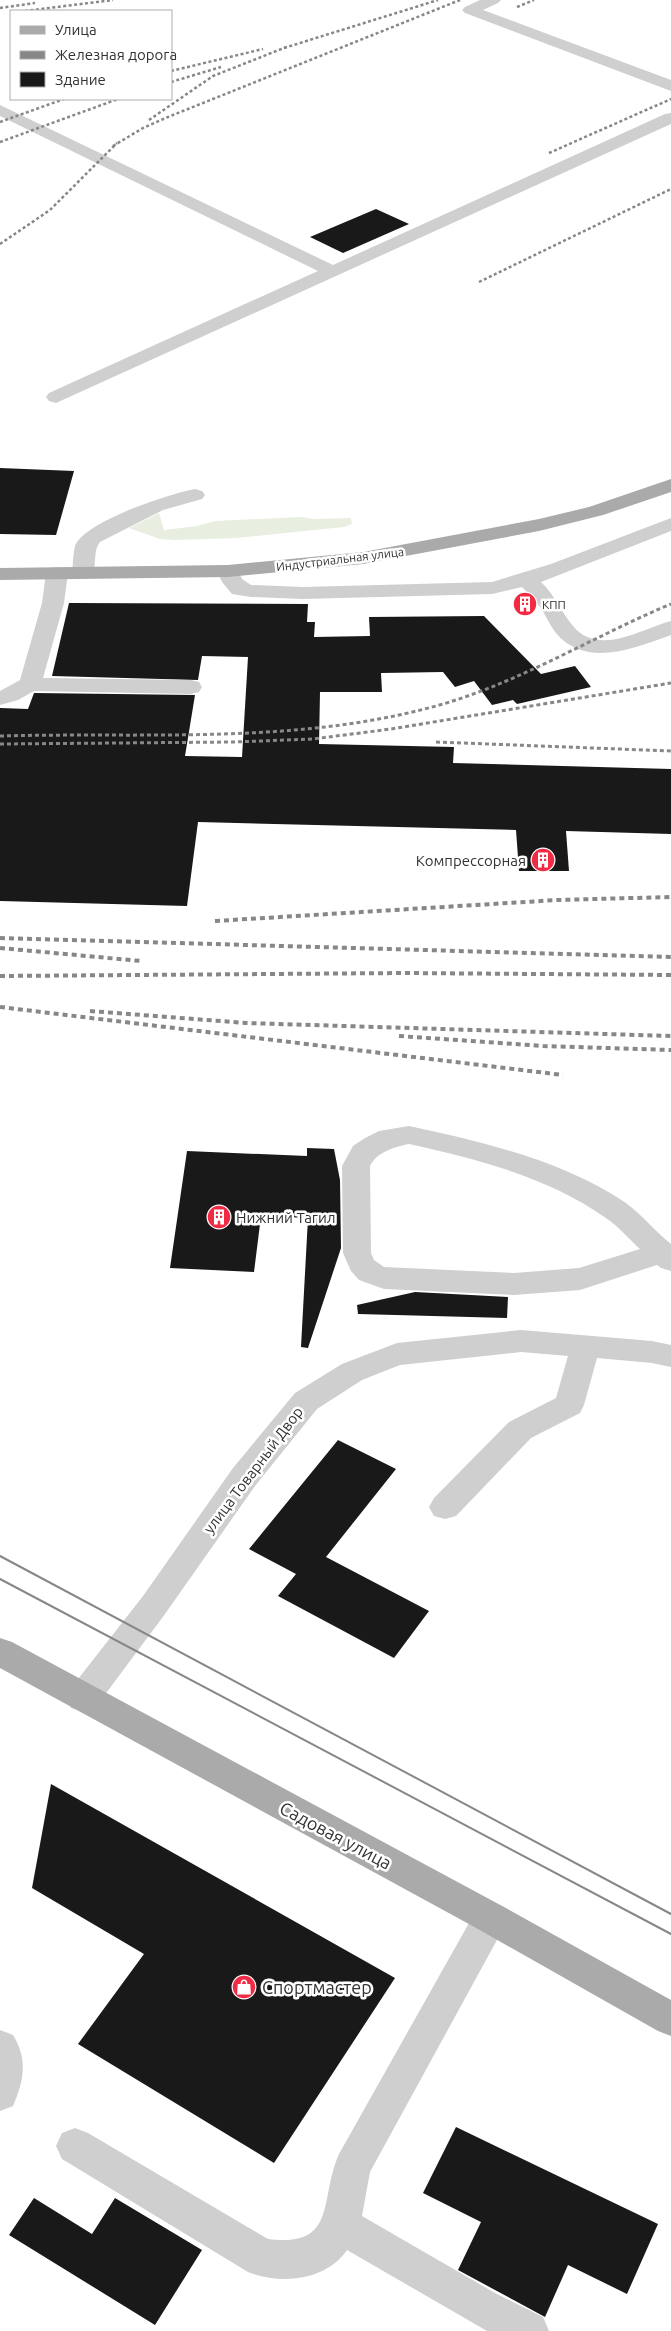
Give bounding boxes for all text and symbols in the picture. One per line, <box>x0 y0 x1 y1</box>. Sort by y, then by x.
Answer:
legend <box>10 10 172 100</box>
text: Улица <box>55 21 97 38</box>
text: Железная дорога <box>55 46 177 63</box>
text: Здание <box>55 71 106 88</box>
street label: Индустриальная улица <box>275 545 405 573</box>
building icon: КПП <box>512 591 538 617</box>
place label: КПП <box>542 598 566 611</box>
building icon: Компрессорная <box>530 847 556 873</box>
place label: Компрессорная <box>416 852 526 869</box>
building icon: Нижний Тагил <box>206 1204 232 1230</box>
place label: Нижний Тагил <box>236 1209 336 1226</box>
street label: улица Товарный Двор <box>200 1403 306 1537</box>
street label: Садовая улица <box>277 1797 395 1873</box>
shop icon: Спортмастер <box>231 1974 257 2000</box>
place label: Спортмастер <box>262 1977 372 1997</box>

